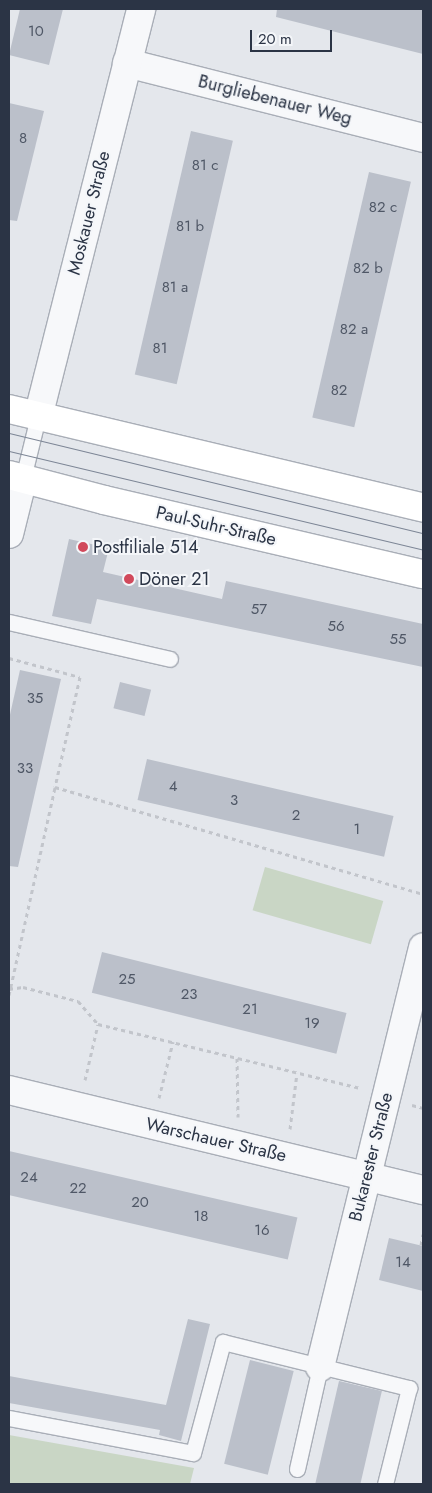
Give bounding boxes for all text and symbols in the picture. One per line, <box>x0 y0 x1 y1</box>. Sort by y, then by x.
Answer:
scale bar <box>252 20 334 52</box>
house number: 10 <box>28 23 44 41</box>
text: 20 m <box>258 28 292 50</box>
street label: Burgliebenauer Weg <box>196 70 354 130</box>
house number: 8 <box>19 130 27 148</box>
street label: Moskauer Straße <box>63 149 115 277</box>
house number: 81 c <box>192 157 218 175</box>
house number: 82 c <box>369 199 397 217</box>
house number: 81 b <box>176 218 204 236</box>
house number: 82 b <box>353 260 383 278</box>
house number: 81 a <box>162 279 188 297</box>
house number: 82 a <box>340 321 368 339</box>
house number: 81 <box>153 340 167 358</box>
house number: 82 <box>331 382 347 400</box>
street label: Paul-Suhr-Straße <box>154 502 278 550</box>
place label: Postfiliale 514 <box>93 536 199 558</box>
marker: Postfiliale 514 <box>77 541 89 553</box>
place label: Döner 21 <box>139 568 210 590</box>
marker: Döner 21 <box>123 573 135 585</box>
house number: 57 <box>251 601 267 619</box>
house number: 56 <box>327 618 345 636</box>
house number: 55 <box>390 631 406 649</box>
house number: 35 <box>27 690 43 708</box>
house number: 33 <box>17 760 33 778</box>
house number: 4 <box>169 778 177 796</box>
house number: 3 <box>230 792 238 810</box>
house number: 2 <box>292 807 300 825</box>
house number: 1 <box>354 821 360 839</box>
house number: 25 <box>119 971 135 989</box>
house number: 23 <box>181 986 197 1004</box>
house number: 21 <box>242 1001 258 1019</box>
house number: 19 <box>304 1015 320 1033</box>
street label: Bukarester Straße <box>345 1090 397 1224</box>
street label: Warschauer Straße <box>144 1113 288 1167</box>
house number: 24 <box>20 1169 38 1187</box>
house number: 22 <box>69 1180 87 1198</box>
house number: 20 <box>131 1194 149 1212</box>
house number: 18 <box>194 1208 208 1226</box>
house number: 16 <box>254 1222 270 1240</box>
house number: 14 <box>395 1254 411 1272</box>

